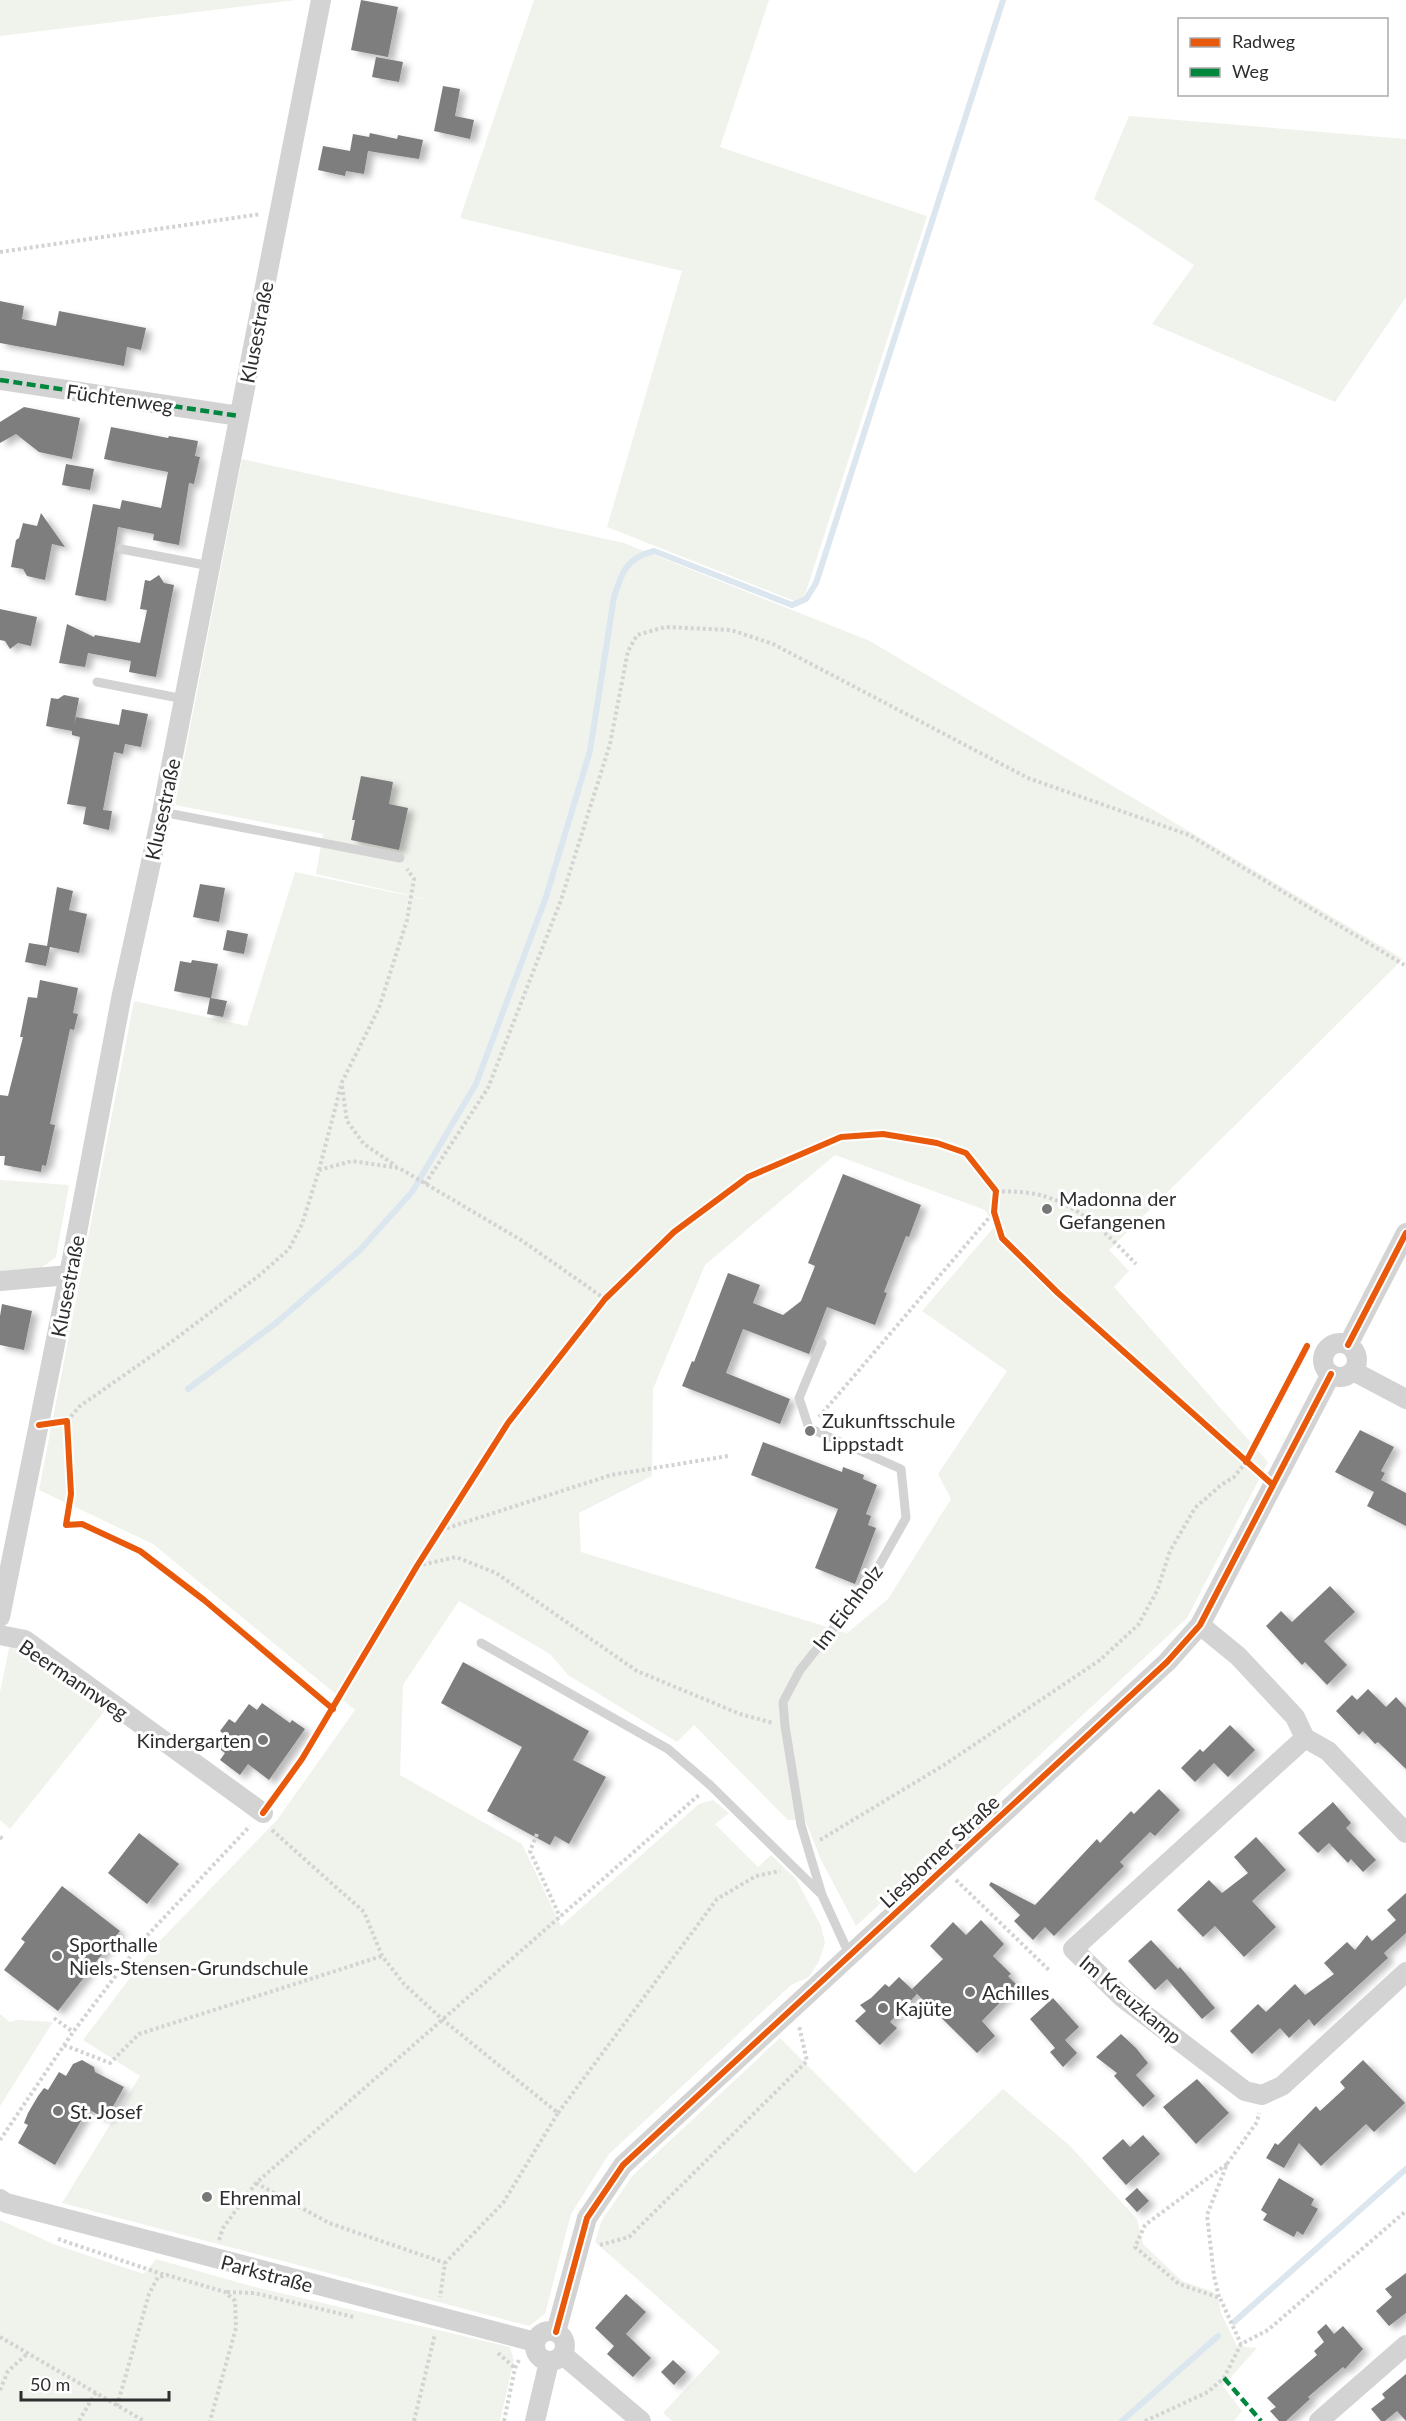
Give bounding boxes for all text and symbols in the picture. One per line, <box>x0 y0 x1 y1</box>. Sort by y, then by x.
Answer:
legend <box>1178 18 1388 96</box>
text: Radweg <box>1232 30 1295 52</box>
text: Weg <box>1232 60 1269 82</box>
street label: Klusestraße <box>234 279 278 385</box>
street label: Füchtenweg <box>65 379 175 417</box>
street label: Klusestraße <box>140 756 184 862</box>
place label: Madonna der Gefangenen <box>1059 1186 1177 1233</box>
marker: Madonna der Gefangenen <box>1040 1202 1054 1216</box>
street label: Klusestraße <box>45 1233 89 1339</box>
place label: Zukunftsschule Lippstadt <box>822 1408 955 1455</box>
marker: Zukunftsschule Lippstadt <box>803 1424 817 1438</box>
street label: Im Eichholz <box>807 1560 887 1654</box>
street label: Beermannweg <box>15 1634 133 1724</box>
place label: Kindergarten <box>137 1728 251 1752</box>
marker: Kindergarten <box>256 1733 270 1747</box>
street label: Liesborner Straße <box>874 1790 1004 1912</box>
place label: Sporthalle Niels-Stensen-Grundschule <box>69 1932 308 1979</box>
marker: Sporthalle Niels-Stensen-Grundschule <box>50 1949 64 1963</box>
street label: Im Kreuzkamp <box>1075 1949 1187 2049</box>
place label: Achilles <box>982 1980 1049 2004</box>
marker: Achilles <box>963 1985 977 1999</box>
place label: Kajüte <box>895 1996 952 2020</box>
marker: Kajüte <box>876 2001 890 2015</box>
place label: St. Josef <box>70 2099 142 2123</box>
marker: St. Josef <box>51 2104 65 2118</box>
place label: Ehrenmal <box>219 2185 301 2209</box>
marker: Ehrenmal <box>200 2190 214 2204</box>
street label: Parkstraße <box>218 2249 316 2297</box>
scale bar <box>21 2364 170 2402</box>
text: 50 m <box>30 2373 70 2395</box>

